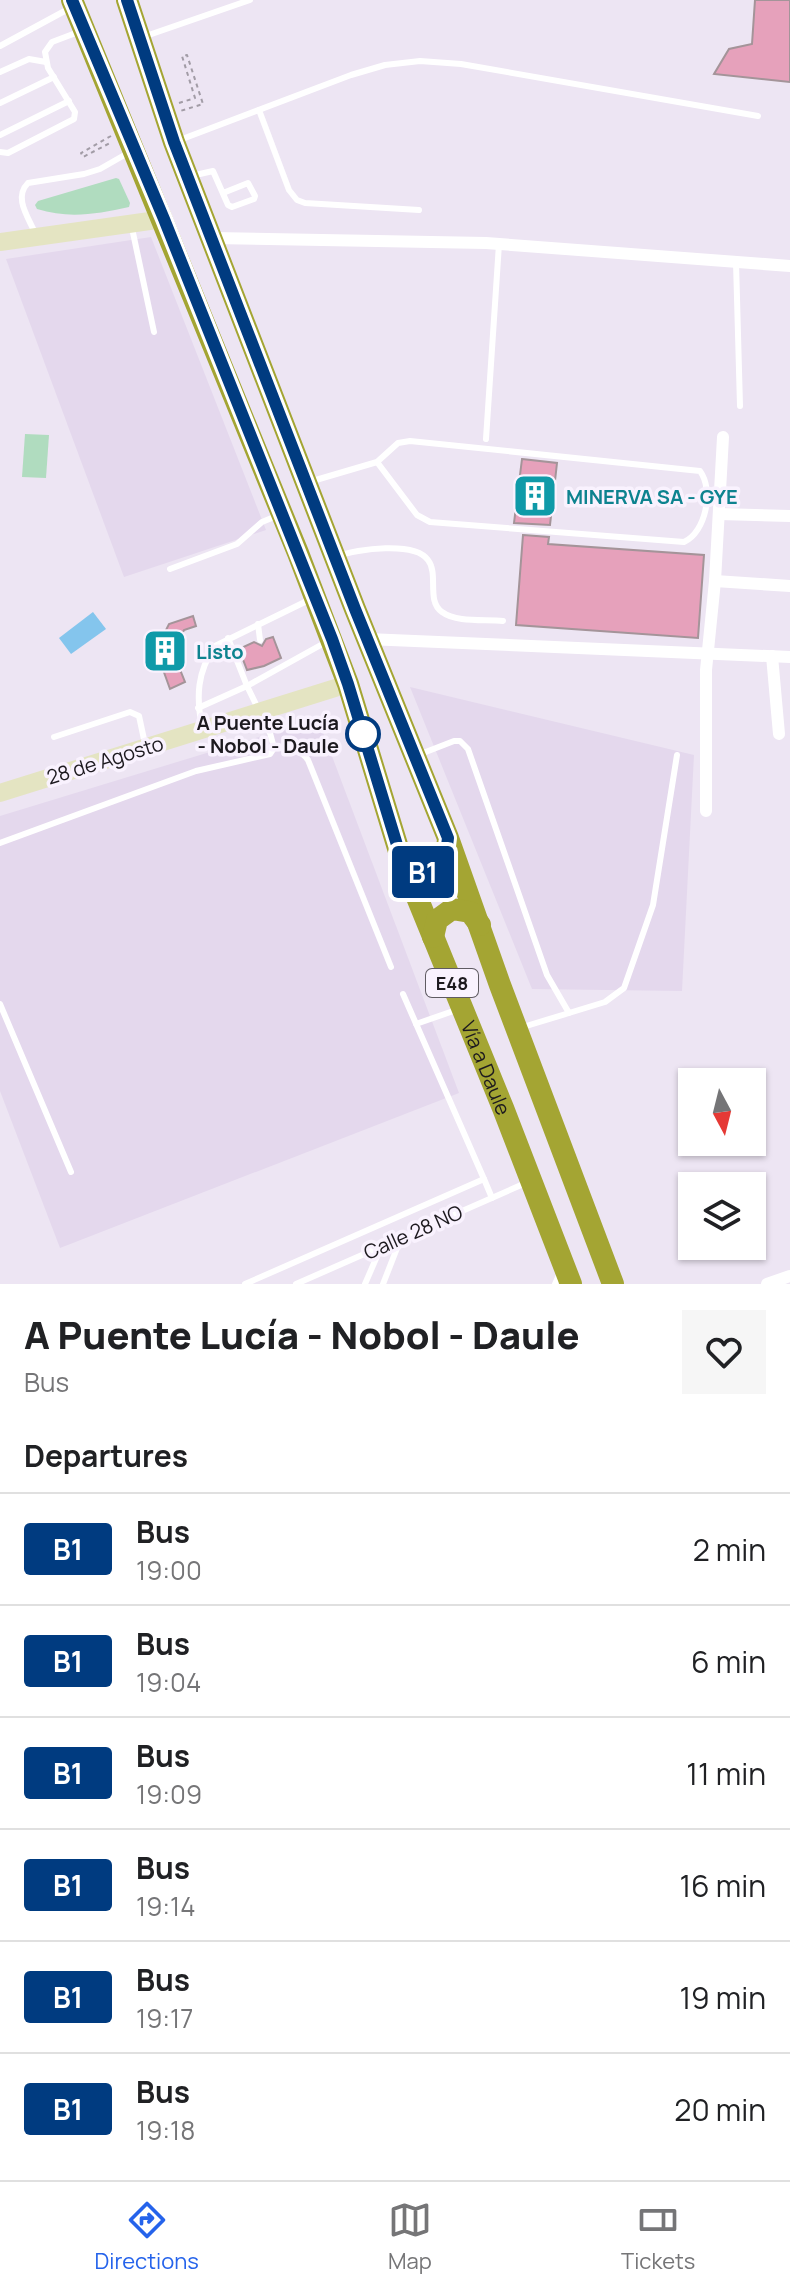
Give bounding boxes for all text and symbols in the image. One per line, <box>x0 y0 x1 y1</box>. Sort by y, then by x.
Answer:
building icon: MINERVA SA - GYE <box>511 472 559 520</box>
place label: MINERVA SA - GYE <box>566 483 738 510</box>
building icon: Listo <box>141 627 189 675</box>
place label: Listo <box>196 638 244 665</box>
place label: A Puente Lucía - Nobol - Daule <box>196 709 339 759</box>
marker: A Puente Lucía - Nobol - Daule <box>346 717 380 751</box>
street label: 28 de Agosto <box>43 729 167 791</box>
line badge: B1 <box>387 846 459 898</box>
text: B1 <box>408 853 438 891</box>
road number: E48 <box>426 969 478 997</box>
street label: Vía a Daule <box>455 1017 518 1119</box>
north arrow <box>678 1068 766 1156</box>
map controls <box>678 1068 766 1260</box>
button: layers <box>678 1172 766 1260</box>
street label: Calle 28 NO <box>359 1198 467 1266</box>
text: A Puente Lucía - Nobol - Daule <box>24 1308 580 1360</box>
button: heart <box>682 1310 766 1394</box>
text: Bus <box>24 1364 69 1400</box>
text: Departures <box>24 1435 188 1476</box>
text: Bus <box>136 1511 190 1552</box>
text: 2 min <box>693 1529 766 1570</box>
text: B1 <box>53 1530 83 1568</box>
text: 19:00 <box>136 1552 202 1588</box>
text: Bus <box>136 1623 190 1664</box>
text: 6 min <box>691 1641 766 1682</box>
text: B1 <box>53 1642 83 1680</box>
text: 19:04 <box>136 1664 201 1700</box>
text: Bus <box>136 1735 190 1776</box>
text: 11 min <box>686 1753 766 1794</box>
text: B1 <box>53 1754 83 1792</box>
text: 19:09 <box>136 1776 202 1812</box>
text: Bus <box>136 1847 190 1888</box>
text: 16 min <box>679 1865 766 1906</box>
text: B1 <box>53 1866 83 1904</box>
text: 19:14 <box>136 1888 196 1924</box>
text: Bus <box>136 1959 190 2000</box>
text: 19 min <box>679 1977 766 2018</box>
text: B1 <box>53 1978 83 2016</box>
text: 19:17 <box>136 2000 193 2036</box>
text: Bus <box>136 2071 190 2112</box>
text: 20 min <box>674 2089 766 2130</box>
text: B1 <box>53 2090 83 2128</box>
text: 19:18 <box>136 2112 195 2148</box>
tab: Directions <box>95 2198 199 2276</box>
tab: Map <box>388 2198 432 2276</box>
tab: Tickets <box>621 2198 695 2276</box>

